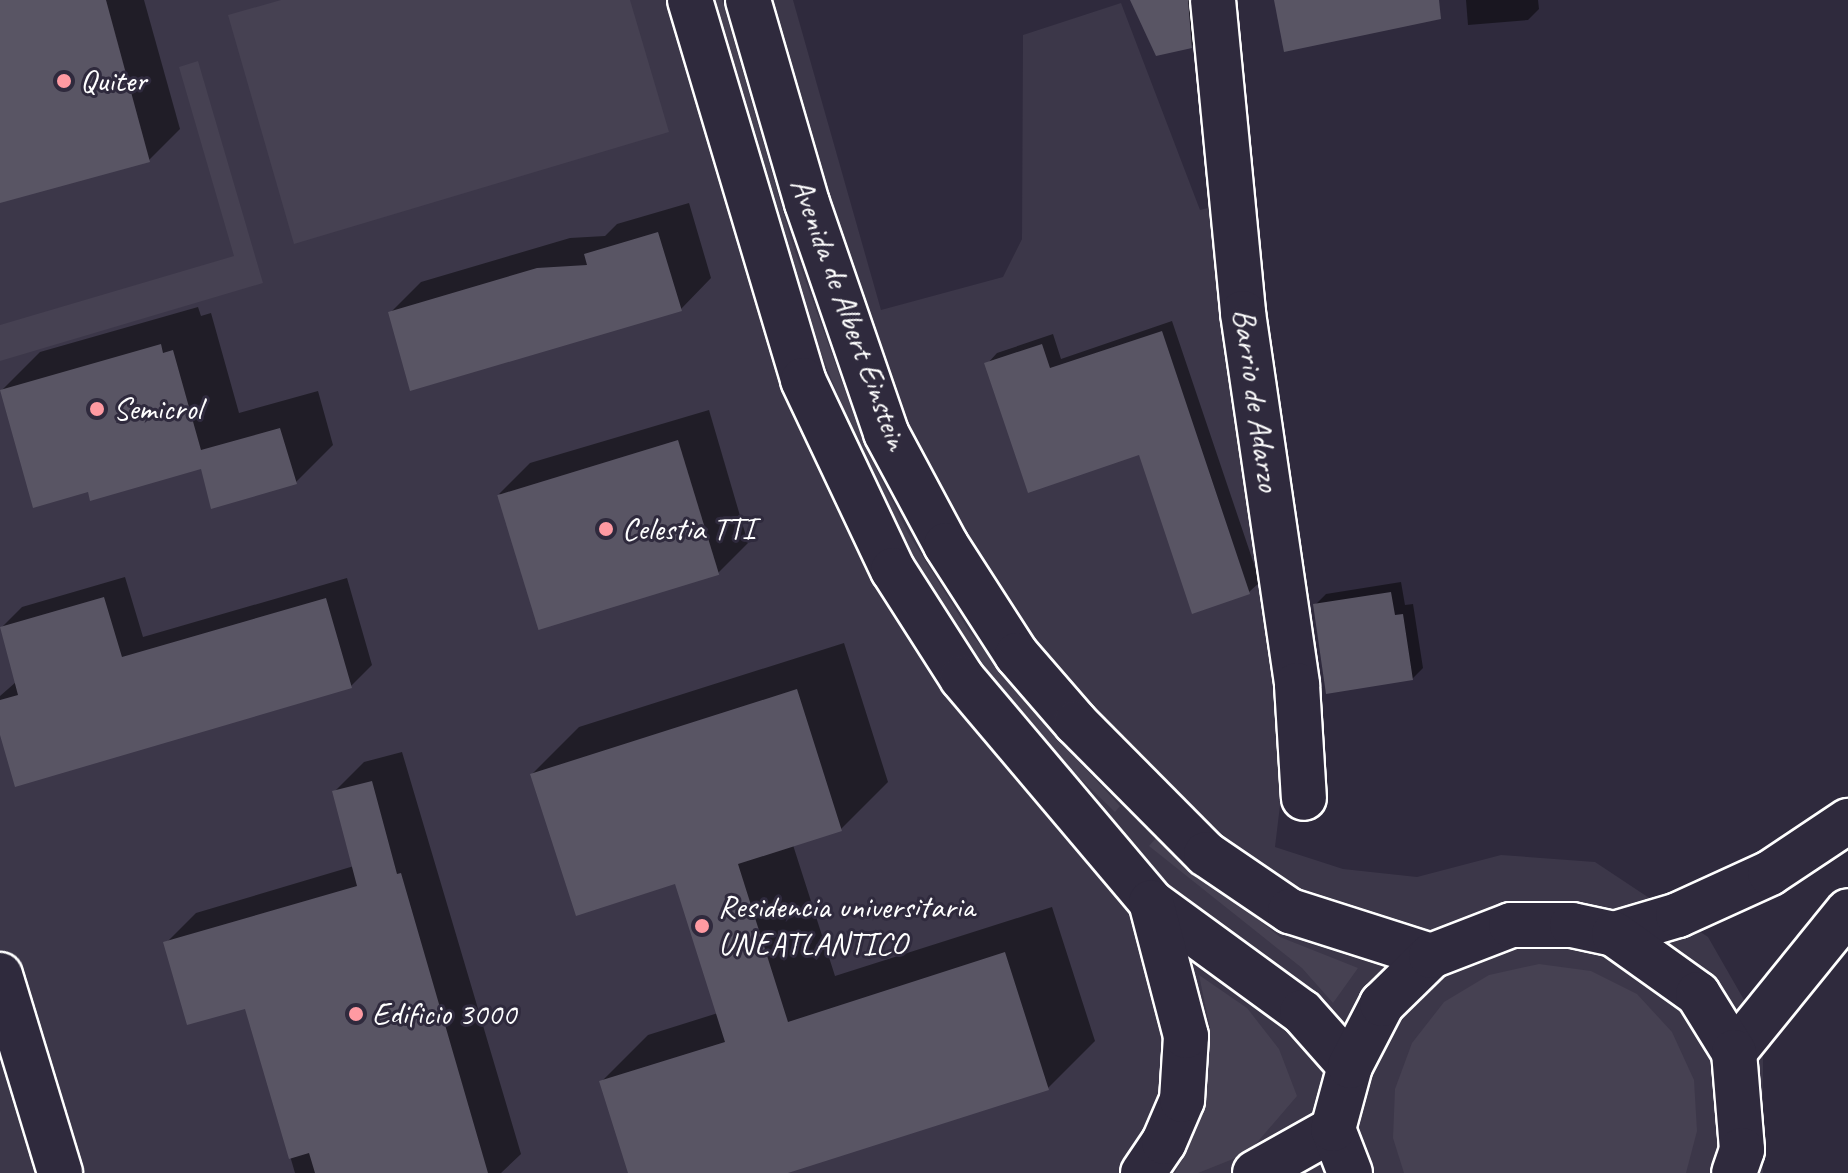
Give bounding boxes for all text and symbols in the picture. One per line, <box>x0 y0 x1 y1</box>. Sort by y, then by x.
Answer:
place label: Quiter <box>80 62 146 100</box>
marker: Quiter <box>55 72 73 90</box>
street label: Avenida de Albert Einstein <box>782 173 916 455</box>
street label: Barrio de Adarzo <box>1224 306 1288 494</box>
place label: Semicrol <box>113 390 202 428</box>
marker: Semicrol <box>88 400 106 418</box>
place label: Celestia TTI <box>622 510 755 548</box>
marker: Celestia TTI <box>597 520 615 538</box>
place label: Residencia universitaria UNEATLANTICO <box>718 889 974 964</box>
marker: Residencia universitaria UNEATLANTICO <box>693 917 711 935</box>
place label: Edificio 3000 <box>372 995 516 1033</box>
marker: Edificio 3000 <box>347 1005 365 1023</box>

